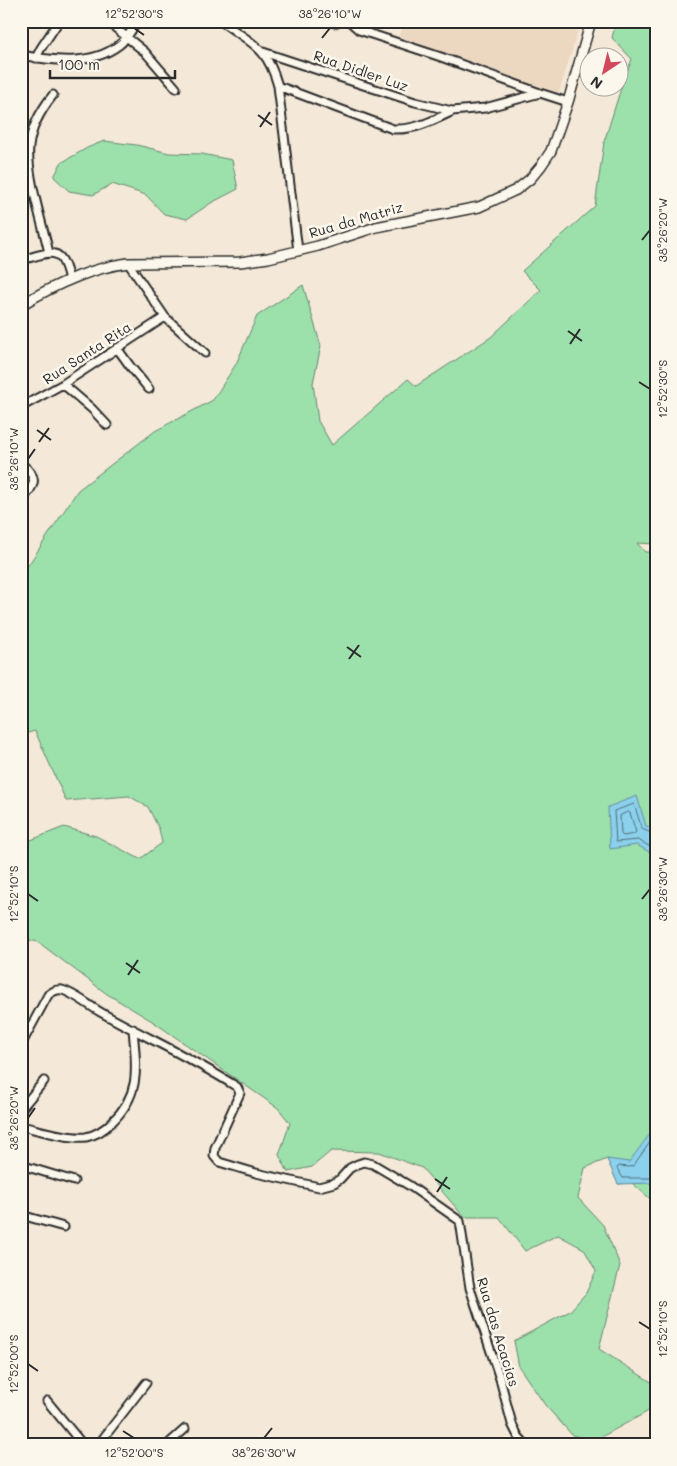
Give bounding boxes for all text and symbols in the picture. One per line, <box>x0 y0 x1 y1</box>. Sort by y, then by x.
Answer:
text: 12°52'30"S <box>105 5 163 21</box>
text: 38°26'10"W <box>298 5 362 21</box>
street label: Rua Didler Luz <box>311 45 411 96</box>
scale bar <box>50 48 175 80</box>
north arrow <box>580 48 630 98</box>
text: 100 m <box>58 54 100 74</box>
text: N <box>586 72 606 94</box>
street label: Rua da Matriz <box>307 197 405 242</box>
text: 38°26'20"W <box>654 198 670 262</box>
street label: Rua Santa Rita <box>39 317 135 388</box>
text: 12°52'30"S <box>654 360 670 418</box>
text: 38°26'10"W <box>5 427 21 491</box>
text: 38°26'30"W <box>654 857 670 921</box>
text: 12°52'10"S <box>5 865 21 922</box>
text: 38°26'20"W <box>5 1086 21 1150</box>
street label: Rua das Acacias <box>473 1275 524 1389</box>
text: 12°52'10"S <box>654 1300 670 1357</box>
text: 12°52'00"S <box>5 1334 21 1393</box>
text: 12°52'00"S <box>105 1444 164 1460</box>
text: 38°26'30"W <box>232 1444 296 1460</box>

